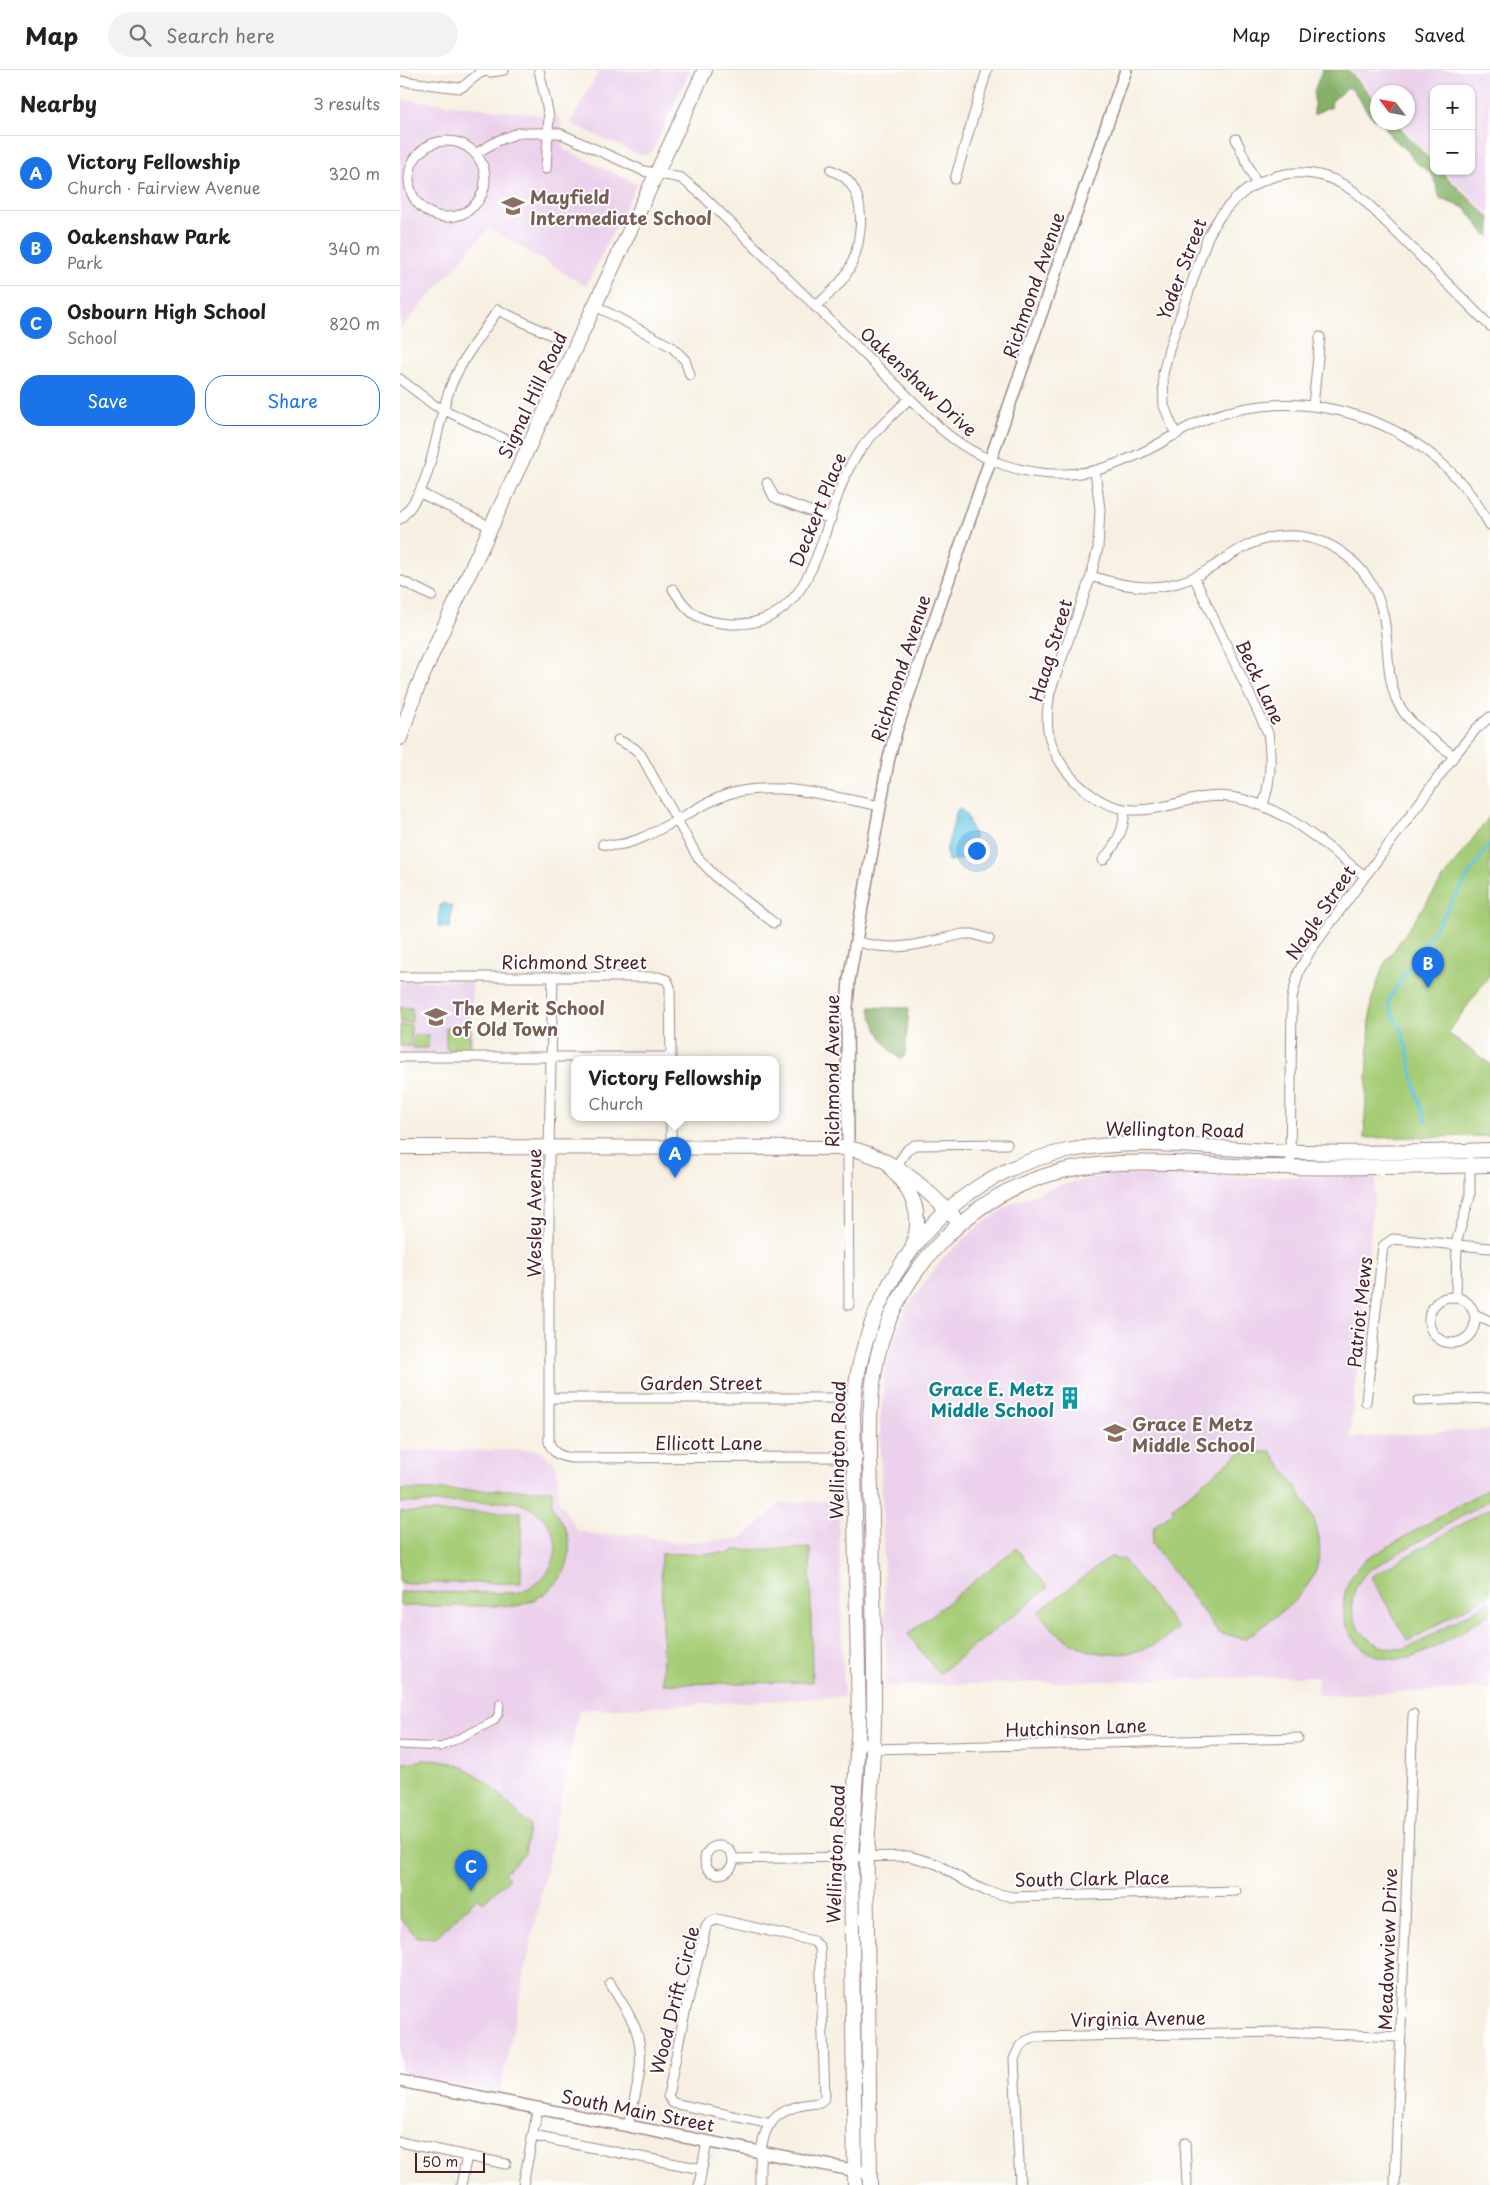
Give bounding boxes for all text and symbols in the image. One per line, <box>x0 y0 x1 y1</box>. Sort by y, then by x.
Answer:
search box <box>108 12 458 57</box>
text: Map <box>25 17 78 53</box>
icon: search <box>126 21 154 49</box>
text: Search here <box>166 21 275 49</box>
text: Map <box>1232 21 1270 48</box>
text: Directions <box>1298 21 1386 48</box>
text: Saved <box>1414 21 1465 48</box>
north arrow <box>1370 85 1415 130</box>
map controls <box>1430 85 1475 175</box>
button: + <box>1430 85 1475 130</box>
text: Nearby <box>20 87 97 119</box>
text: 3 results <box>313 91 380 115</box>
button: − <box>1430 130 1475 175</box>
text: Victory Fellowship <box>67 147 240 175</box>
text: A <box>30 161 42 185</box>
text: 320 m <box>329 161 380 185</box>
text: Church · Fairview Avenue <box>67 175 260 199</box>
place label: Mayfield Intermediate School <box>530 183 712 231</box>
school or university icon: Mayfield Intermediate School <box>500 193 526 219</box>
street label: Richmond Avenue <box>995 208 1071 362</box>
street label: Yoder Street <box>1149 214 1213 324</box>
text: Oakenshaw Park <box>67 222 231 250</box>
text: B <box>31 236 41 260</box>
text: 340 m <box>328 236 380 260</box>
text: Park <box>67 250 103 274</box>
text: Osbourn High School <box>67 297 266 325</box>
text: C <box>30 311 42 335</box>
text: 820 m <box>329 311 380 335</box>
street label: Oakenshaw Drive <box>854 320 984 442</box>
text: School <box>67 325 117 349</box>
street label: Signal Hill Road <box>491 327 573 463</box>
button: Save <box>20 375 195 426</box>
button: Share <box>205 375 380 426</box>
street label: Deckert Place <box>782 449 852 571</box>
street label: Richmond Avenue <box>863 591 937 745</box>
street label: Haag Street <box>1022 595 1078 705</box>
street label: Beck Lane <box>1230 635 1292 729</box>
your location <box>964 838 990 864</box>
street label: Nagle Street <box>1278 859 1362 965</box>
pin: B <box>1412 947 1444 988</box>
street label: Richmond Street <box>501 948 647 975</box>
place label: The Merit School of Old Town <box>452 994 605 1042</box>
street label: Richmond Avenue <box>818 994 845 1148</box>
school or university icon: The Merit School of Old Town <box>423 1004 449 1030</box>
popup <box>571 1056 779 1121</box>
text: Victory Fellowship <box>588 1063 762 1091</box>
text: Church <box>588 1091 643 1115</box>
street label: Wellington Road <box>1105 1114 1245 1144</box>
pin: A <box>659 1137 691 1178</box>
street label: Wesley Avenue <box>520 1148 547 1277</box>
street label: Patriot Mews <box>1340 1255 1378 1369</box>
street label: Garden Street <box>640 1369 762 1396</box>
place label: Grace E. Metz Middle School <box>928 1375 1054 1423</box>
street label: Wellington Road <box>822 1380 852 1520</box>
building icon: Grace E. Metz Middle School <box>1057 1385 1083 1411</box>
place label: Grace E Metz Middle School <box>1132 1410 1255 1458</box>
school or university icon: Grace E Metz Middle School <box>1102 1420 1128 1446</box>
street label: Ellicott Lane <box>655 1429 763 1456</box>
street label: Hutchinson Lane <box>1005 1711 1147 1743</box>
street label: Wellington Road <box>819 1784 851 1924</box>
pin: C <box>455 1850 487 1891</box>
street label: South Clark Place <box>1014 1863 1170 1893</box>
street label: Meadowview Drive <box>1371 1867 1403 2031</box>
street label: Wood Drift Circle <box>642 1923 706 2077</box>
street label: Virginia Avenue <box>1070 2003 1206 2033</box>
street label: South Main Street <box>559 2082 717 2138</box>
scale bar <box>415 2150 485 2173</box>
text: 50 m <box>422 2151 458 2172</box>

